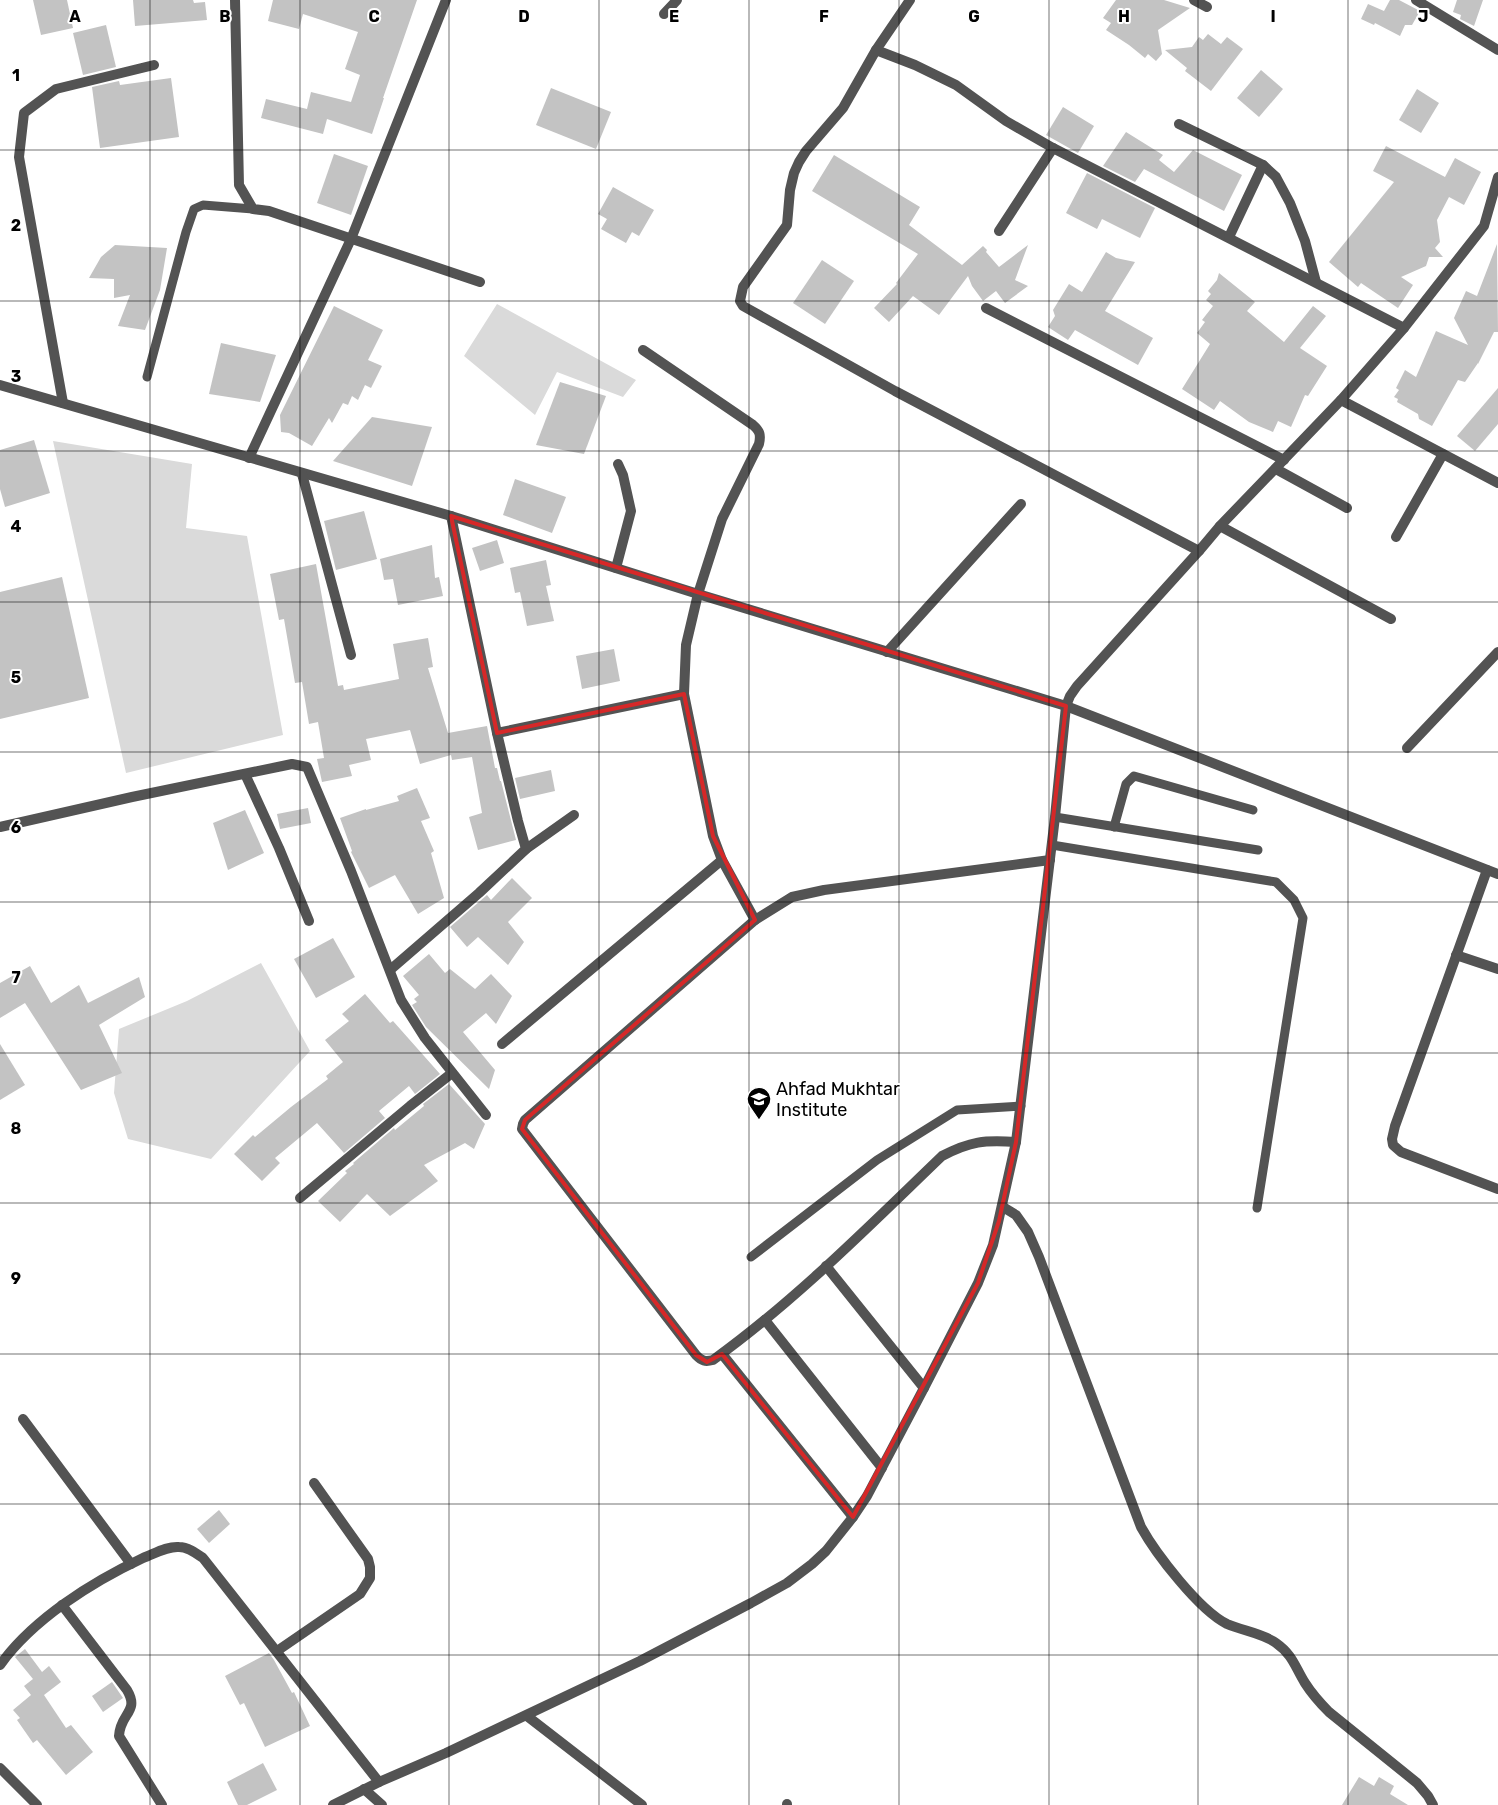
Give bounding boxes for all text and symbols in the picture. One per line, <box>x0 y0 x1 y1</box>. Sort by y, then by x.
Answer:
text: A <box>69 7 81 26</box>
text: B <box>219 7 231 26</box>
text: C <box>368 7 380 26</box>
text: D <box>518 7 530 26</box>
text: E <box>669 7 679 26</box>
text: F <box>819 7 829 26</box>
text: G <box>968 7 980 26</box>
text: H <box>1118 7 1130 26</box>
text: I <box>1270 7 1276 26</box>
text: J <box>1418 7 1428 26</box>
text: 1 <box>12 66 20 85</box>
text: 2 <box>11 216 21 235</box>
text: 3 <box>11 367 21 386</box>
text: 4 <box>11 517 22 536</box>
text: 5 <box>11 668 21 687</box>
text: 6 <box>11 818 21 837</box>
text: 7 <box>11 968 21 987</box>
place label: Ahfad Mukhtar Institute <box>776 1078 900 1121</box>
school or university icon: Ahfad Mukhtar Institute <box>746 1086 772 1120</box>
text: 8 <box>11 1119 22 1138</box>
text: 9 <box>11 1269 21 1288</box>

